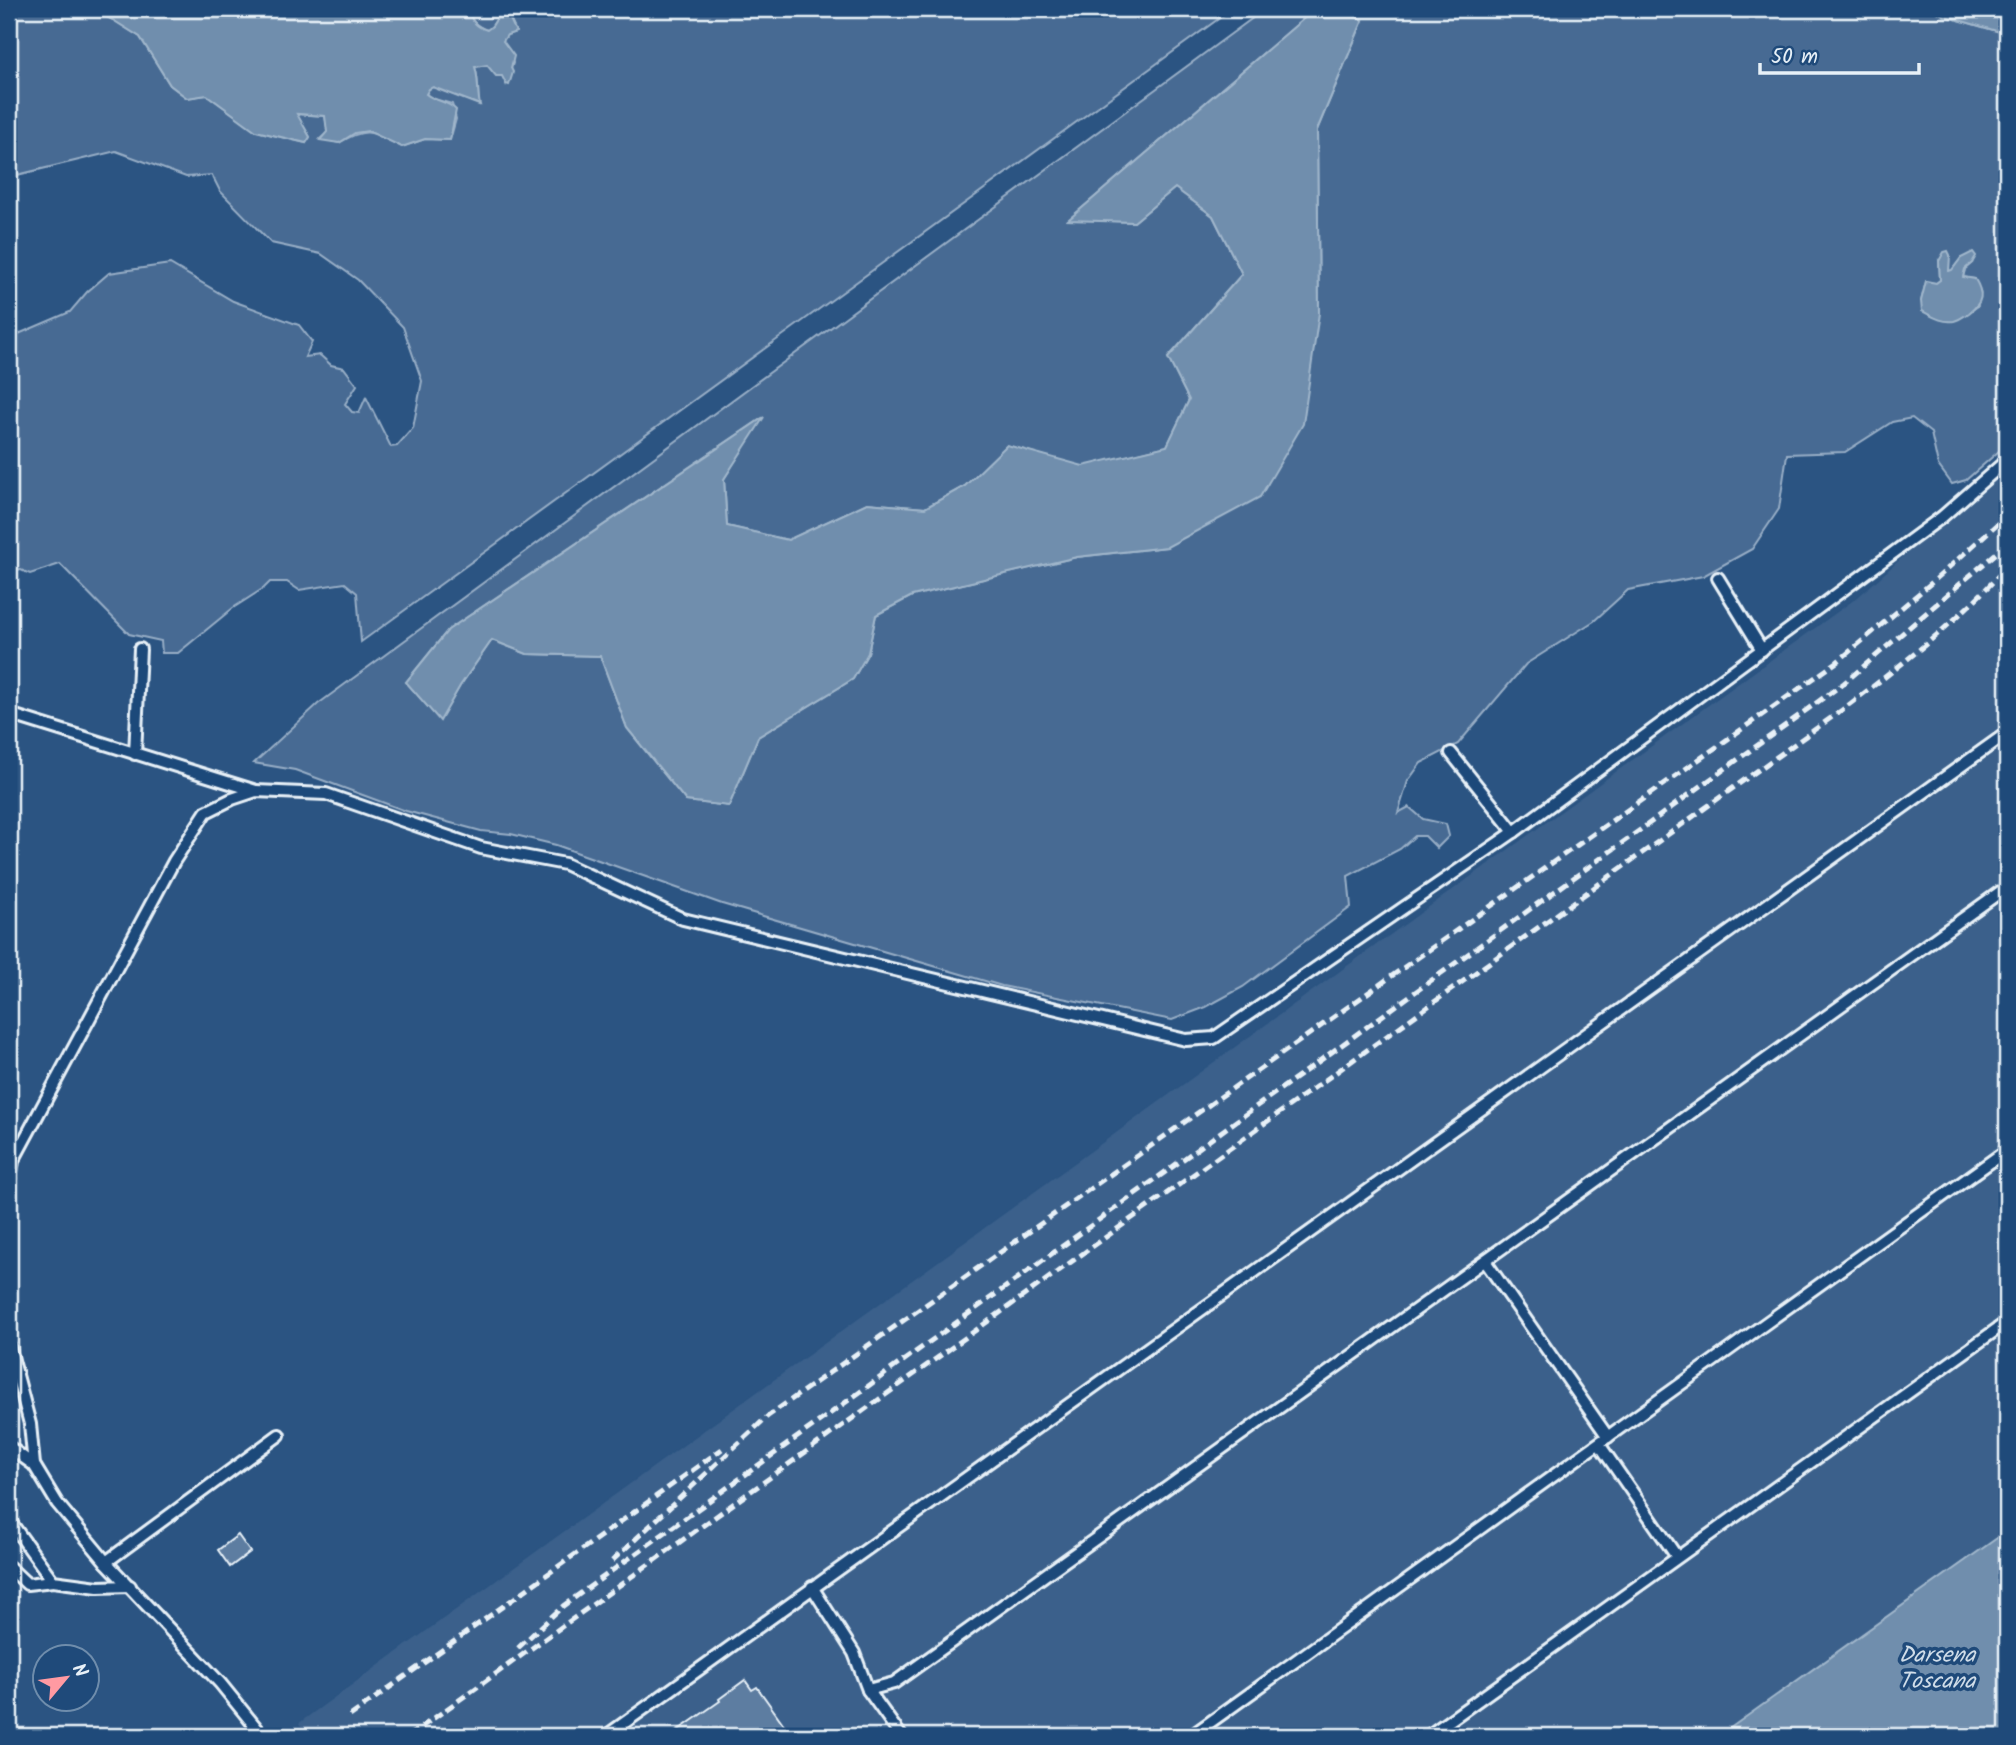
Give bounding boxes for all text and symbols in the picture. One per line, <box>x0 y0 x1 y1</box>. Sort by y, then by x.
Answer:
scale bar <box>1760 32 1920 76</box>
text: 50 m <box>1771 41 1818 74</box>
water label: Darsena Toscana <box>1899 1638 1978 1700</box>
north arrow <box>32 1644 102 1714</box>
text: N <box>63 1658 95 1683</box>

